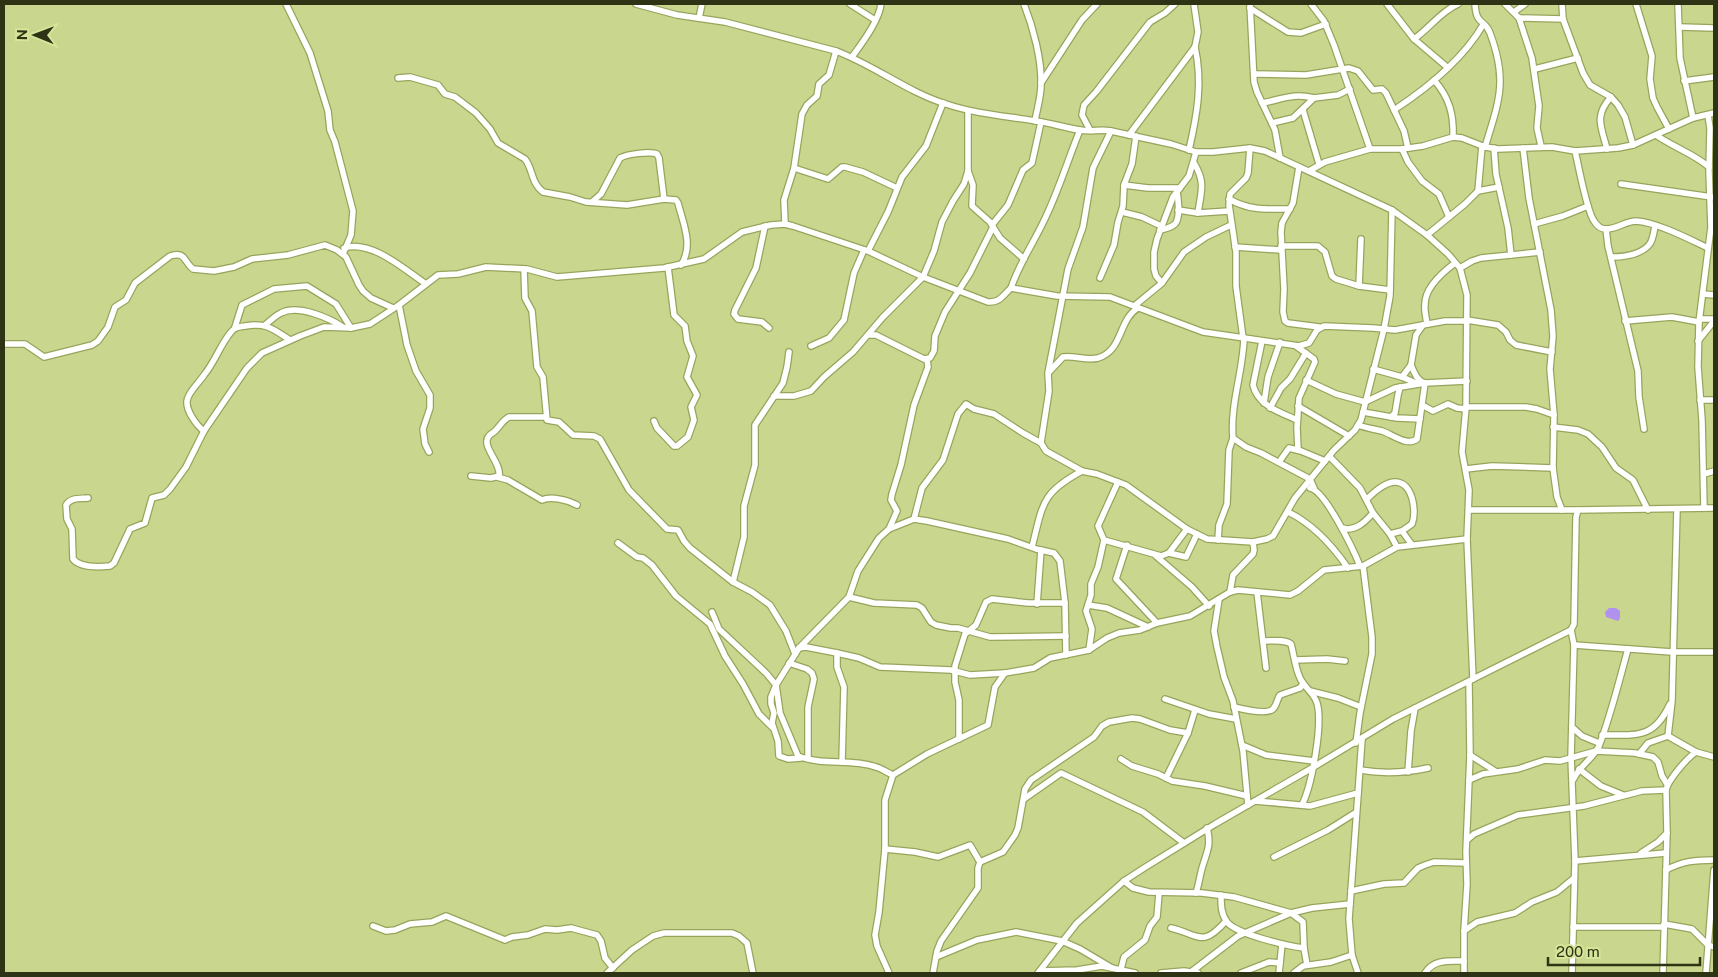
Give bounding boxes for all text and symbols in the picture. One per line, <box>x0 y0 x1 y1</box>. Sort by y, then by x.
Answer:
north arrow <box>10 10 60 60</box>
text: N <box>14 29 30 40</box>
scale bar <box>1548 934 1700 966</box>
text: 200 m <box>1556 943 1600 960</box>

